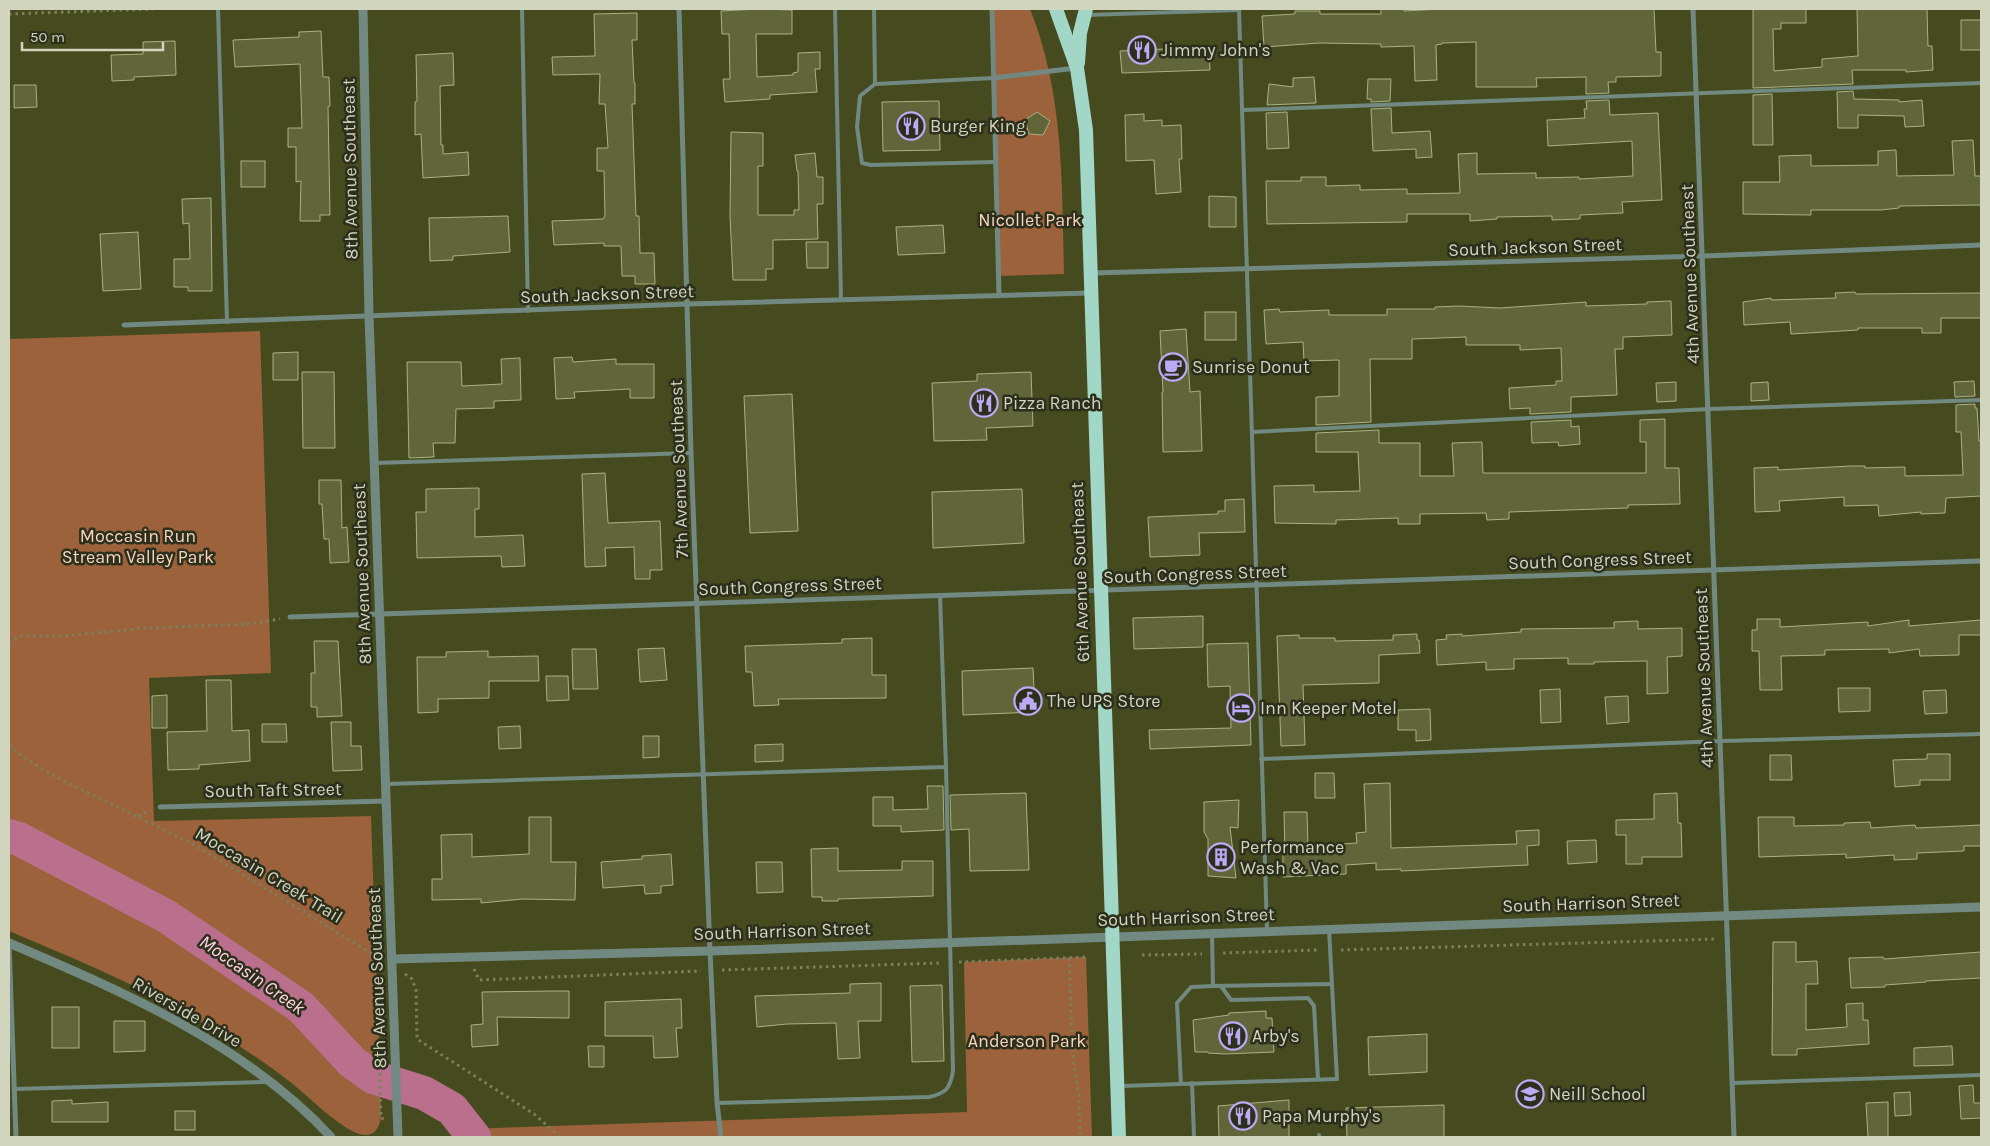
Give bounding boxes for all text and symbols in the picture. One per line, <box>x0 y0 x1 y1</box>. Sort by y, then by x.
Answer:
scale bar <box>22 20 164 52</box>
text: 50 m <box>30 28 65 46</box>
restaurant icon: Jimmy John's <box>1127 35 1157 65</box>
place label: Jimmy John's <box>1161 39 1271 61</box>
street label: 8th Avenue Southeast <box>337 78 363 260</box>
restaurant icon: Burger King <box>896 111 926 141</box>
place label: Burger King <box>930 115 1026 137</box>
street label: 4th Avenue Southeast <box>1676 183 1704 364</box>
park label: Nicollet Park <box>978 209 1082 231</box>
street label: South Jackson Street <box>1448 233 1623 261</box>
street label: South Jackson Street <box>520 280 695 308</box>
cafe icon: Sunrise Donut <box>1158 352 1188 382</box>
place label: Sunrise Donut <box>1192 356 1310 378</box>
street label: 7th Avenue Southeast <box>665 379 693 559</box>
restaurant icon: Pizza Ranch <box>969 388 999 418</box>
place label: Pizza Ranch <box>1003 392 1102 414</box>
street label: 6th Avenue Southeast <box>1066 481 1094 663</box>
street label: 8th Avenue Southeast <box>348 483 376 665</box>
park label: Moccasin Run Stream Valley Park <box>62 525 214 568</box>
street label: South Congress Street <box>1508 546 1692 574</box>
street label: South Congress Street <box>1103 560 1287 588</box>
street label: South Congress Street <box>698 572 882 600</box>
street label: 4th Avenue Southeast <box>1690 587 1718 768</box>
public building icon: The UPS Store <box>1013 686 1043 716</box>
place label: The UPS Store <box>1047 690 1161 712</box>
hotel icon: Inn Keeper Motel <box>1226 693 1256 723</box>
place label: Inn Keeper Motel <box>1260 697 1397 719</box>
street label: South Taft Street <box>204 778 342 802</box>
street label: Moccasin Creek Trail <box>191 822 347 928</box>
place label: Performance Wash & Vac <box>1240 836 1344 879</box>
building icon: Performance Wash & Vac <box>1206 842 1236 872</box>
street label: 8th Avenue Southeast <box>363 887 391 1069</box>
street label: South Harrison Street <box>1502 889 1680 917</box>
street label: South Harrison Street <box>1097 903 1275 931</box>
street label: South Harrison Street <box>693 917 871 945</box>
water label: Moccasin Creek <box>195 931 309 1020</box>
street label: Riverside Drive <box>129 972 245 1052</box>
restaurant icon: Arby's <box>1218 1021 1248 1051</box>
place label: Arby's <box>1252 1025 1300 1047</box>
park label: Anderson Park <box>968 1030 1086 1052</box>
school or university icon: Neill School <box>1515 1079 1545 1109</box>
place label: Neill School <box>1549 1083 1646 1105</box>
restaurant icon: Papa Murphy's <box>1228 1101 1258 1131</box>
place label: Papa Murphy's <box>1262 1105 1381 1127</box>

